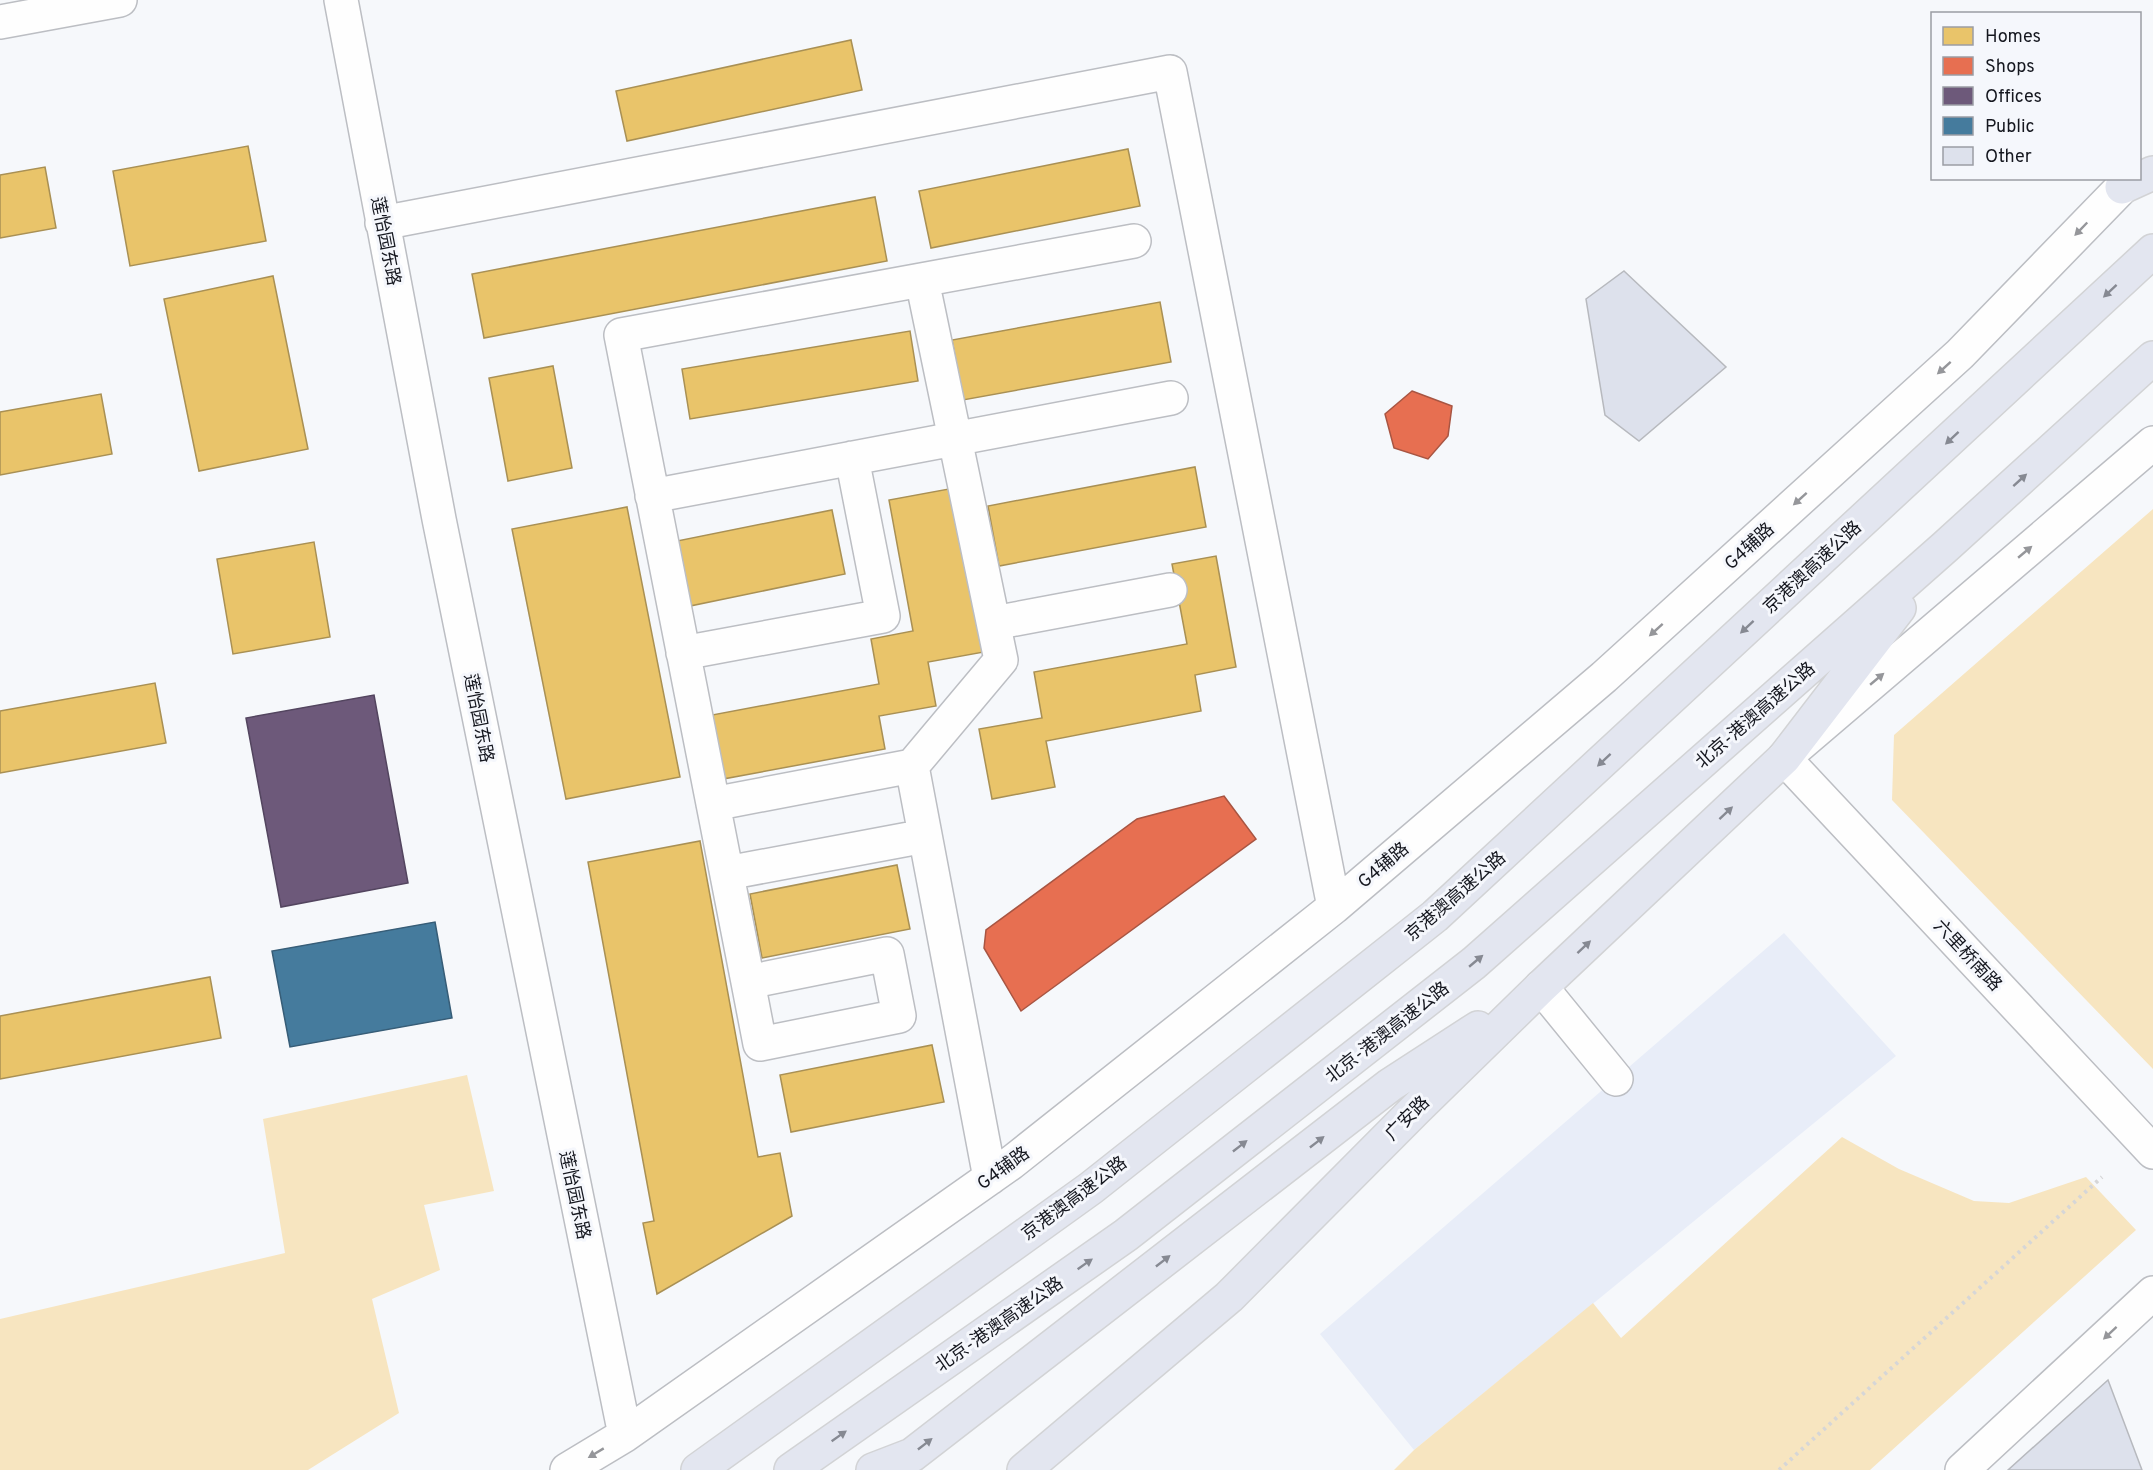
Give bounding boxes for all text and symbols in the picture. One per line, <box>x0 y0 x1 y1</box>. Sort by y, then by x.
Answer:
legend <box>1931 12 2141 180</box>
text: Homes <box>1985 26 2041 49</box>
text: Shops <box>1985 56 2035 79</box>
text: Offices <box>1985 86 2042 109</box>
text: Public <box>1985 116 2035 139</box>
text: Other <box>1985 146 2032 169</box>
street label: 莲怡园东路 <box>365 195 404 288</box>
one-way arrow <box>2074 221 2088 236</box>
one-way arrow <box>2103 284 2118 297</box>
one-way arrow <box>1937 361 1952 375</box>
one-way arrow <box>1944 431 1959 445</box>
one-way arrow <box>2012 473 2026 487</box>
one-way arrow <box>1793 492 1808 505</box>
street label: 京港澳高速公路 <box>1759 517 1867 619</box>
street label: G4辅路 <box>1720 519 1780 576</box>
one-way arrow <box>2017 546 2032 559</box>
one-way arrow <box>1740 620 1755 633</box>
one-way arrow <box>1649 623 1664 636</box>
street label: 北京-港澳高速公路 <box>1691 658 1821 774</box>
street label: 莲怡园东路 <box>458 672 497 765</box>
one-way arrow <box>1869 673 1884 686</box>
one-way arrow <box>1596 753 1611 767</box>
one-way arrow <box>1718 806 1733 820</box>
street label: G4辅路 <box>1354 838 1414 894</box>
street label: 京港澳高速公路 <box>1401 847 1511 947</box>
street label: 六里桥南路 <box>1928 915 2006 997</box>
one-way arrow <box>1576 940 1590 954</box>
one-way arrow <box>1468 955 1484 968</box>
street label: 北京-港澳高速公路 <box>1321 978 1455 1089</box>
street label: 广安路 <box>1381 1092 1435 1146</box>
one-way arrow <box>1309 1135 1325 1148</box>
one-way arrow <box>1232 1140 1248 1153</box>
street label: G4辅路 <box>973 1142 1035 1196</box>
street label: 莲怡园东路 <box>553 1149 594 1242</box>
street label: 京港澳高速公路 <box>1018 1152 1132 1246</box>
one-way arrow <box>1155 1255 1170 1267</box>
one-way arrow <box>1076 1258 1092 1270</box>
street label: 北京-港澳高速公路 <box>931 1272 1068 1378</box>
one-way arrow <box>2103 1326 2118 1339</box>
one-way arrow <box>831 1430 847 1442</box>
one-way arrow <box>918 1439 933 1451</box>
one-way arrow <box>588 1447 604 1458</box>

